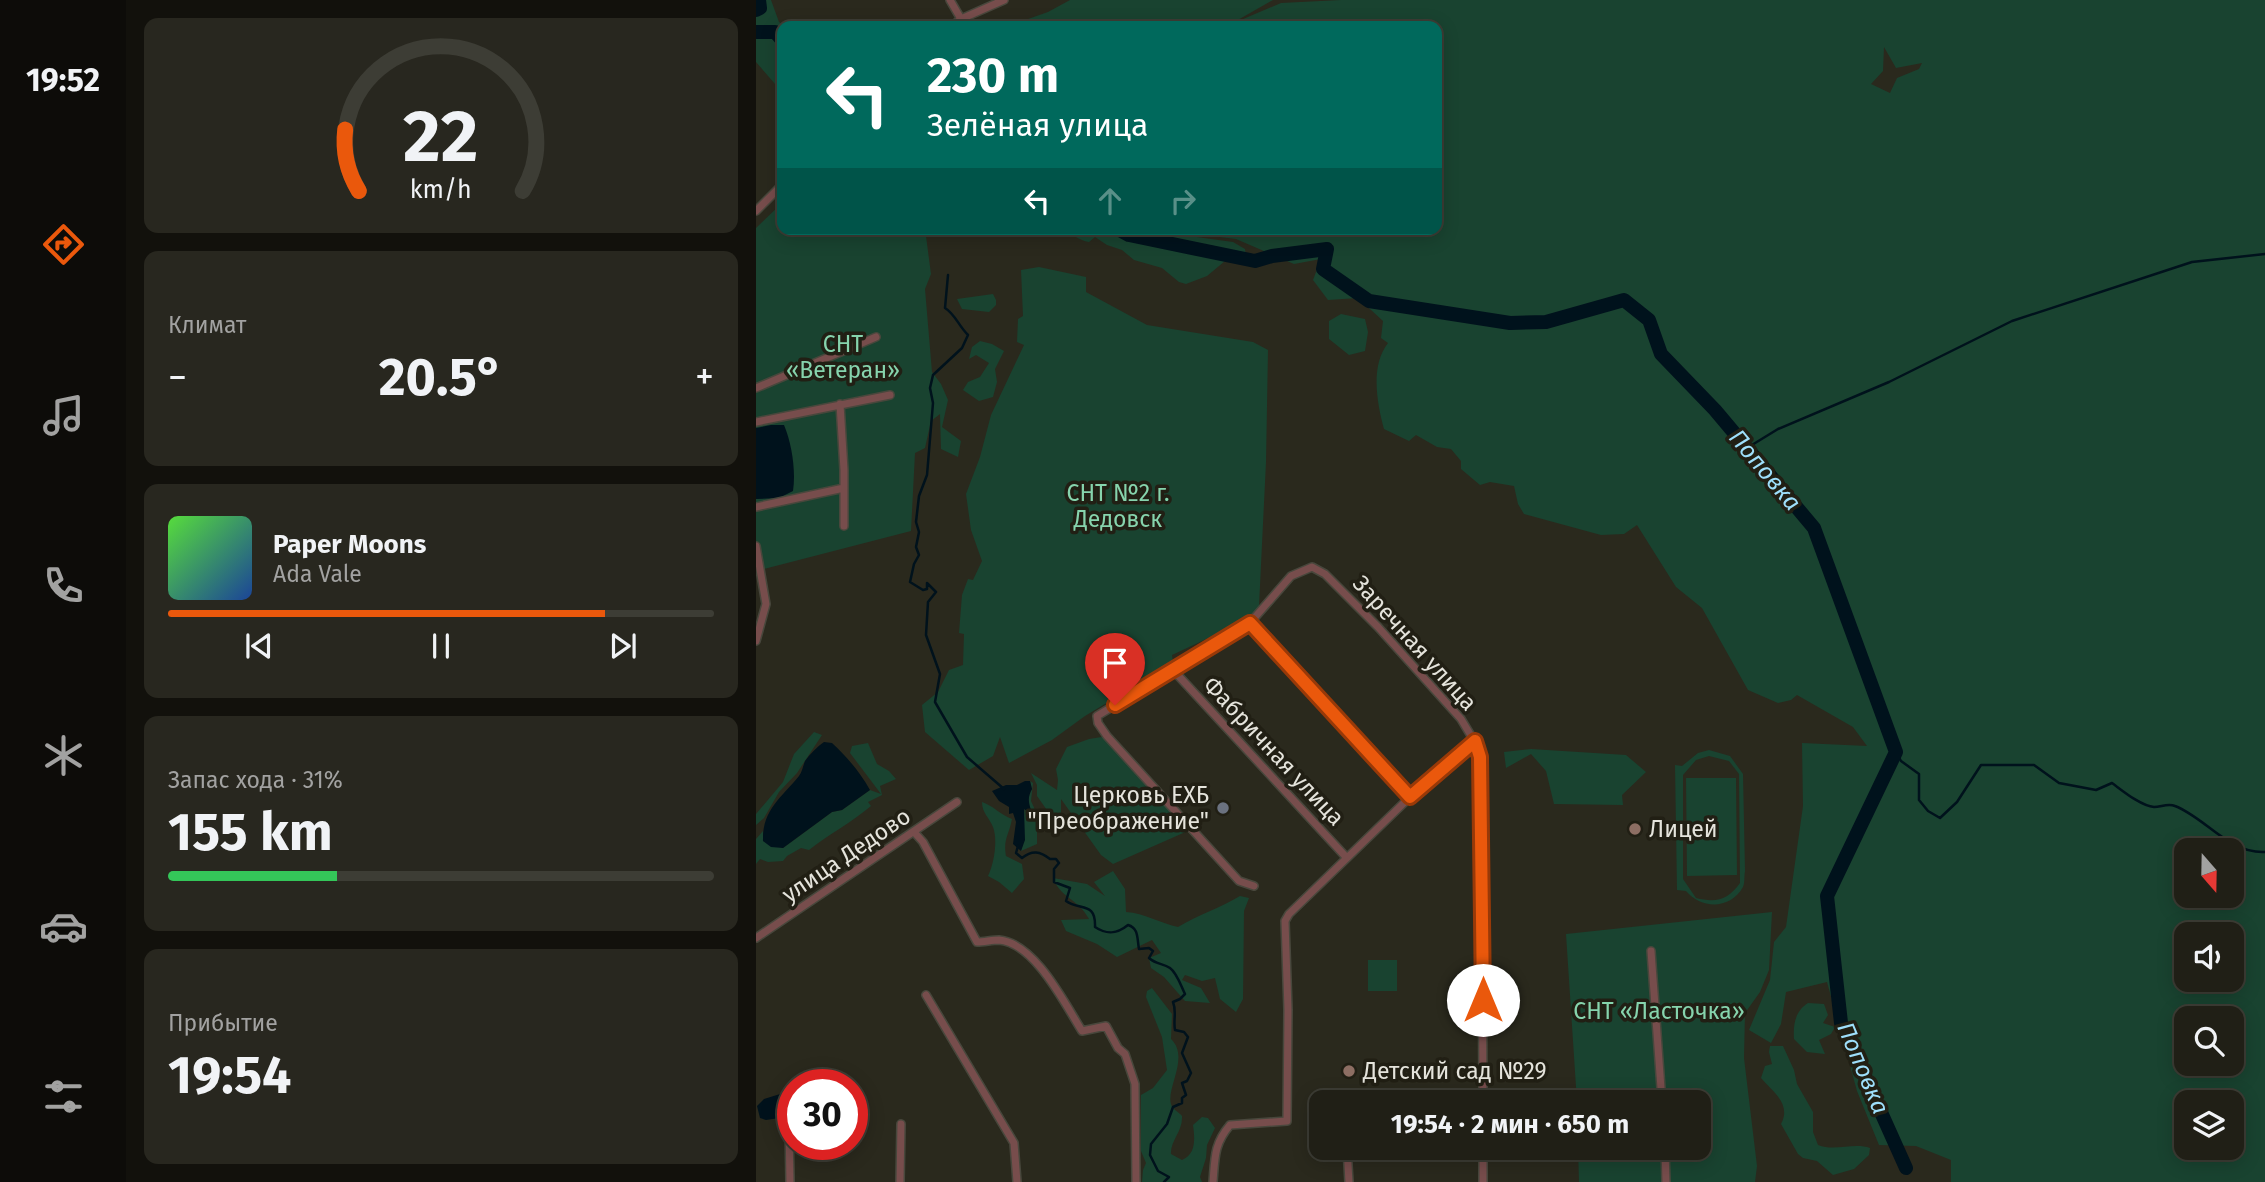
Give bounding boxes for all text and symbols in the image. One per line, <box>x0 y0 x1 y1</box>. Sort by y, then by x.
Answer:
text: 230 m <box>927 46 1059 105</box>
icon: left <box>812 49 903 140</box>
text: 19:52 <box>26 61 100 99</box>
text: 22 <box>403 94 479 181</box>
text: Зелёная улица <box>927 106 1148 144</box>
text: km/h <box>410 175 472 205</box>
icon: left <box>1018 182 1056 220</box>
icon: ahead <box>1091 182 1129 220</box>
icon: right <box>1164 182 1202 220</box>
icon: directions <box>39 220 88 269</box>
text: Климат <box>168 311 246 339</box>
park label: СНТ «Ветеран» <box>786 330 900 384</box>
text: 20.5° <box>379 346 503 409</box>
text: − <box>168 354 187 400</box>
text: + <box>695 354 714 400</box>
icon: music <box>39 391 88 440</box>
water label: Поповка <box>1723 424 1807 516</box>
park label: СНТ №2 г. Дедовск <box>1067 479 1169 533</box>
text: Paper Moons <box>273 529 426 560</box>
text: Ada Vale <box>273 560 362 588</box>
icon: phone <box>39 561 88 610</box>
street label: Заречная улица <box>1347 570 1483 716</box>
icon: previous <box>240 627 278 665</box>
icon: pause <box>422 627 460 665</box>
icon: next <box>604 627 642 665</box>
pin <box>1085 633 1145 705</box>
icon: arrive <box>1096 644 1134 682</box>
street label: Фабричная улица <box>1198 671 1350 831</box>
icon: climate <box>39 731 88 780</box>
text: Запас хода · 31% <box>168 766 343 794</box>
place label: Церковь ЕХБ "Преображение" <box>1028 781 1209 835</box>
marker: Церковь ЕХБ "Преображение" <box>1215 800 1231 816</box>
text: 155 km <box>168 801 333 864</box>
street label: улица Дедово <box>776 802 916 908</box>
place label: Лицей <box>1649 815 1718 843</box>
marker: Лицей <box>1627 821 1643 837</box>
north arrow <box>2174 838 2244 908</box>
map controls <box>2174 838 2244 1160</box>
icon: car <box>39 902 88 951</box>
button: sound <box>2174 922 2244 992</box>
position arrow <box>1446 963 1520 1037</box>
park label: СНТ «Ласточка» <box>1573 997 1745 1025</box>
button: search <box>2174 1006 2244 1076</box>
text: Прибытие <box>168 1009 278 1037</box>
water label: Поповка <box>1831 1018 1895 1118</box>
text: 19:54 <box>168 1044 291 1107</box>
place label: Детский сад №29 <box>1362 1057 1547 1085</box>
marker: Детский сад №29 <box>1341 1063 1357 1079</box>
speed limit sign: 30 <box>777 1069 868 1160</box>
icon: filters <box>39 1072 88 1121</box>
button: layers <box>2174 1090 2244 1160</box>
text: 19:54 · 2 мин · 650 m <box>1391 1109 1629 1140</box>

